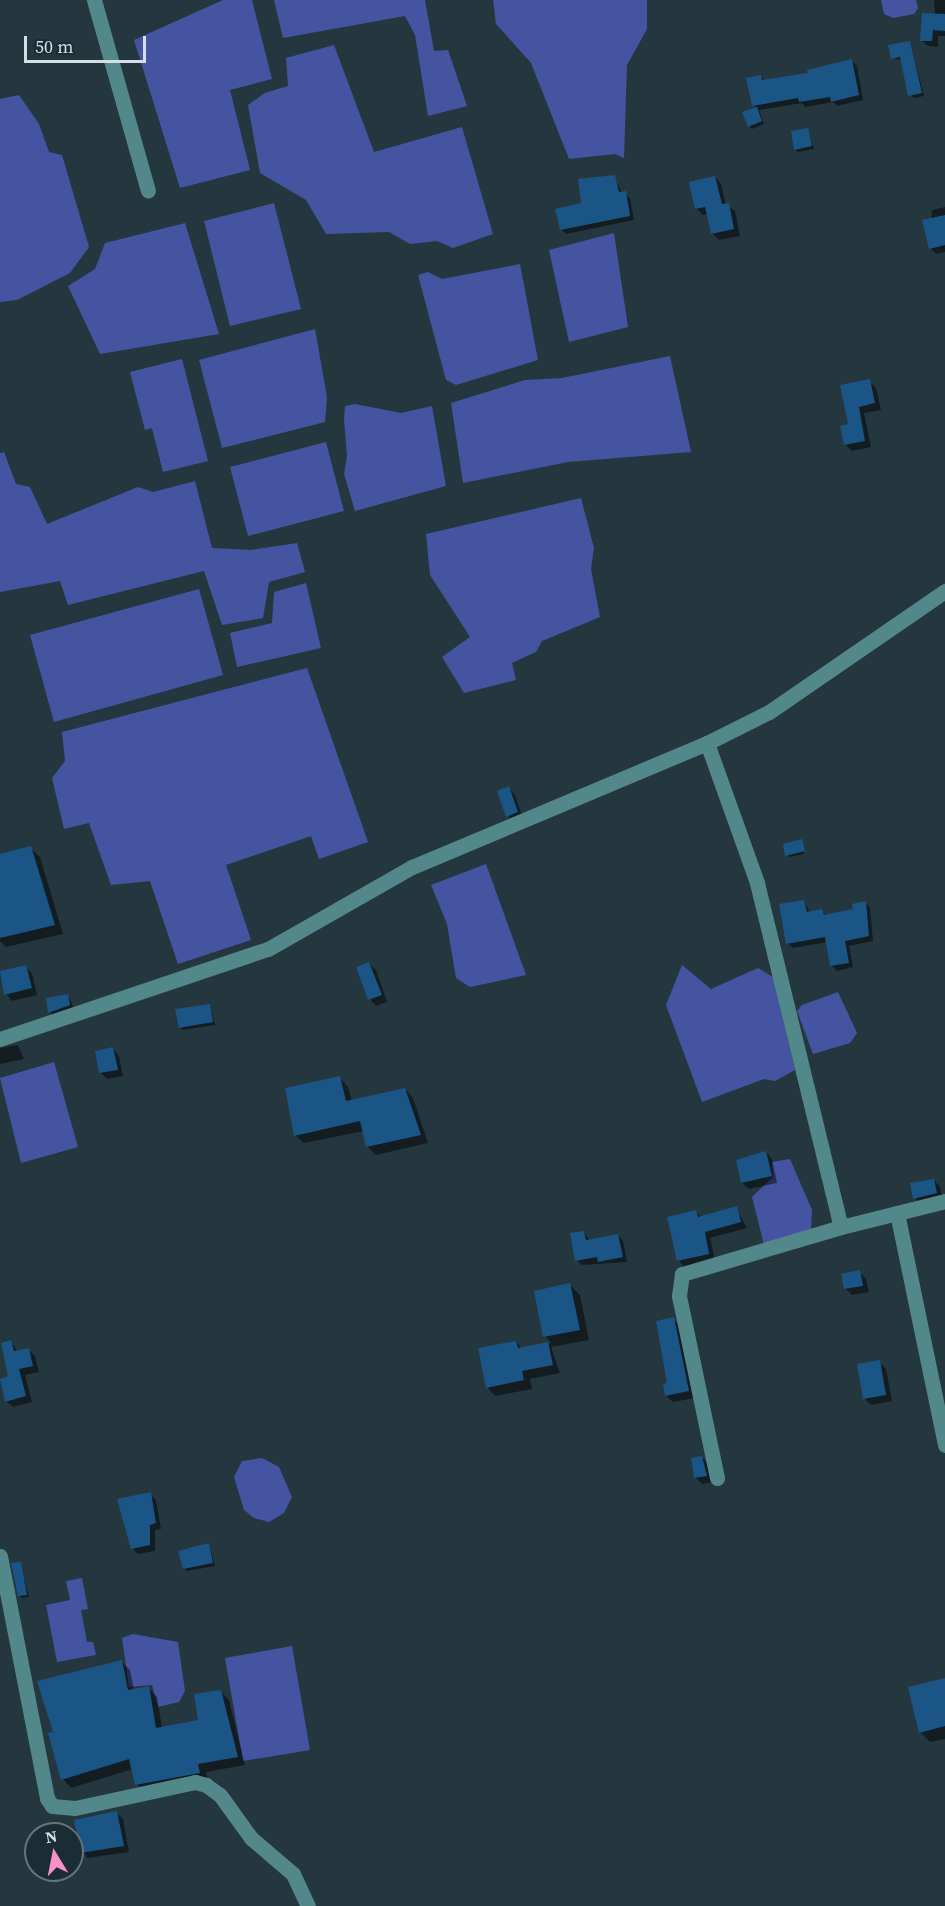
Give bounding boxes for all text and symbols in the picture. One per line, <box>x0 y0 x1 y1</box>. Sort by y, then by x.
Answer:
scale bar <box>27 24 148 62</box>
text: 50 m <box>35 34 73 59</box>
north arrow <box>24 1822 84 1882</box>
text: N <box>44 1824 59 1848</box>

